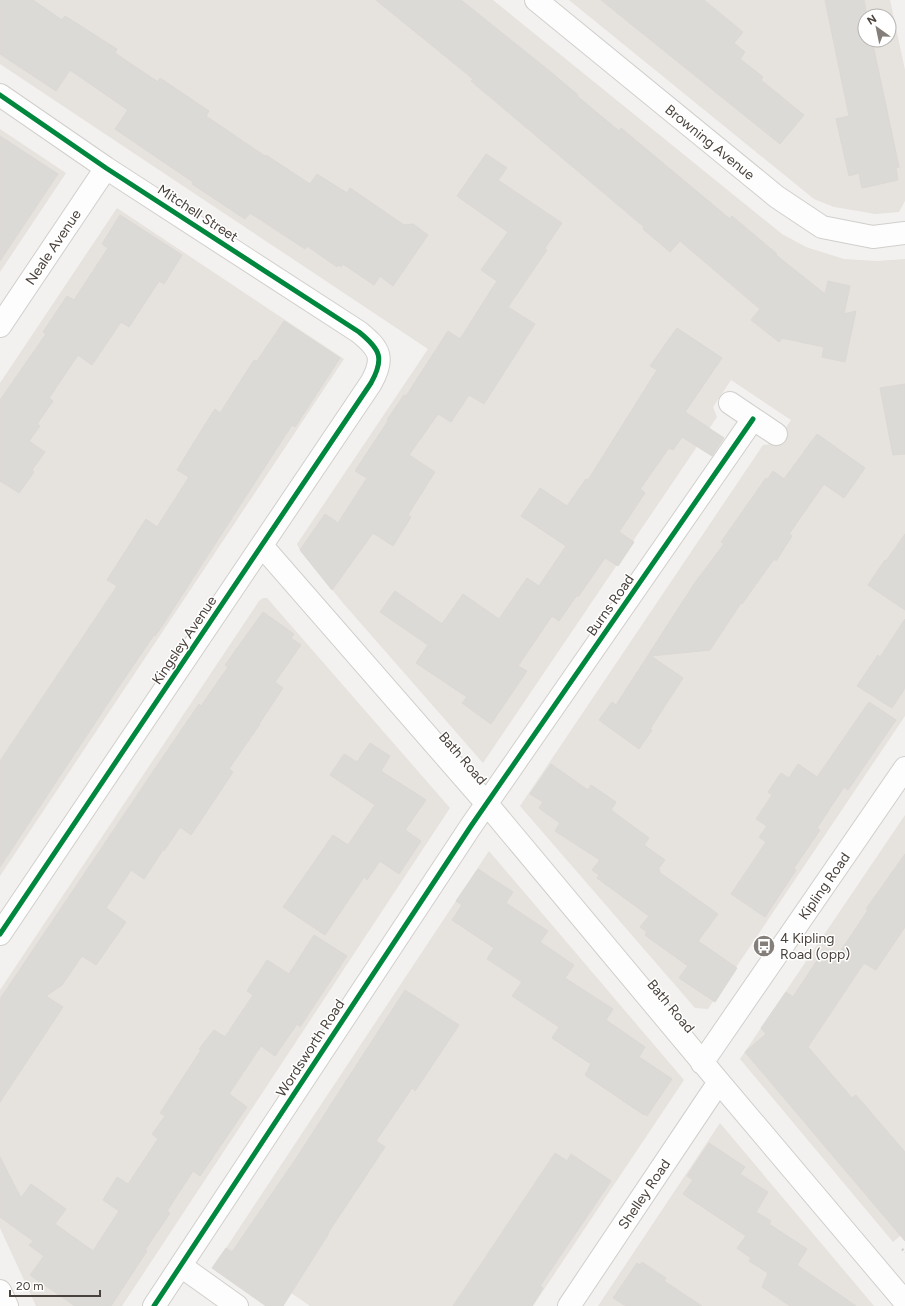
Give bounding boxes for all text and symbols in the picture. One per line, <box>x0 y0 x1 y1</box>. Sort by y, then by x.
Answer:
north arrow <box>857 8 897 48</box>
text: N <box>865 12 879 28</box>
street label: Browning Avenue <box>662 101 758 184</box>
street label: Mitchell Street <box>154 181 241 246</box>
street label: Neale Avenue <box>22 206 85 288</box>
street label: Burns Road <box>583 571 638 639</box>
street label: Kingsley Avenue <box>149 593 220 688</box>
street label: Bath Road <box>435 728 490 788</box>
street label: Kipling Road <box>795 849 854 923</box>
place label: 4 Kipling Road (opp) <box>780 930 850 963</box>
bus stop icon: 4 Kipling Road (opp) <box>751 933 777 959</box>
street label: Bath Road <box>643 976 698 1036</box>
street label: Wordsworth Road <box>273 996 348 1100</box>
street label: Shelley Road <box>615 1156 674 1232</box>
scale bar <box>10 1272 100 1298</box>
text: 20 m <box>16 1279 44 1293</box>

